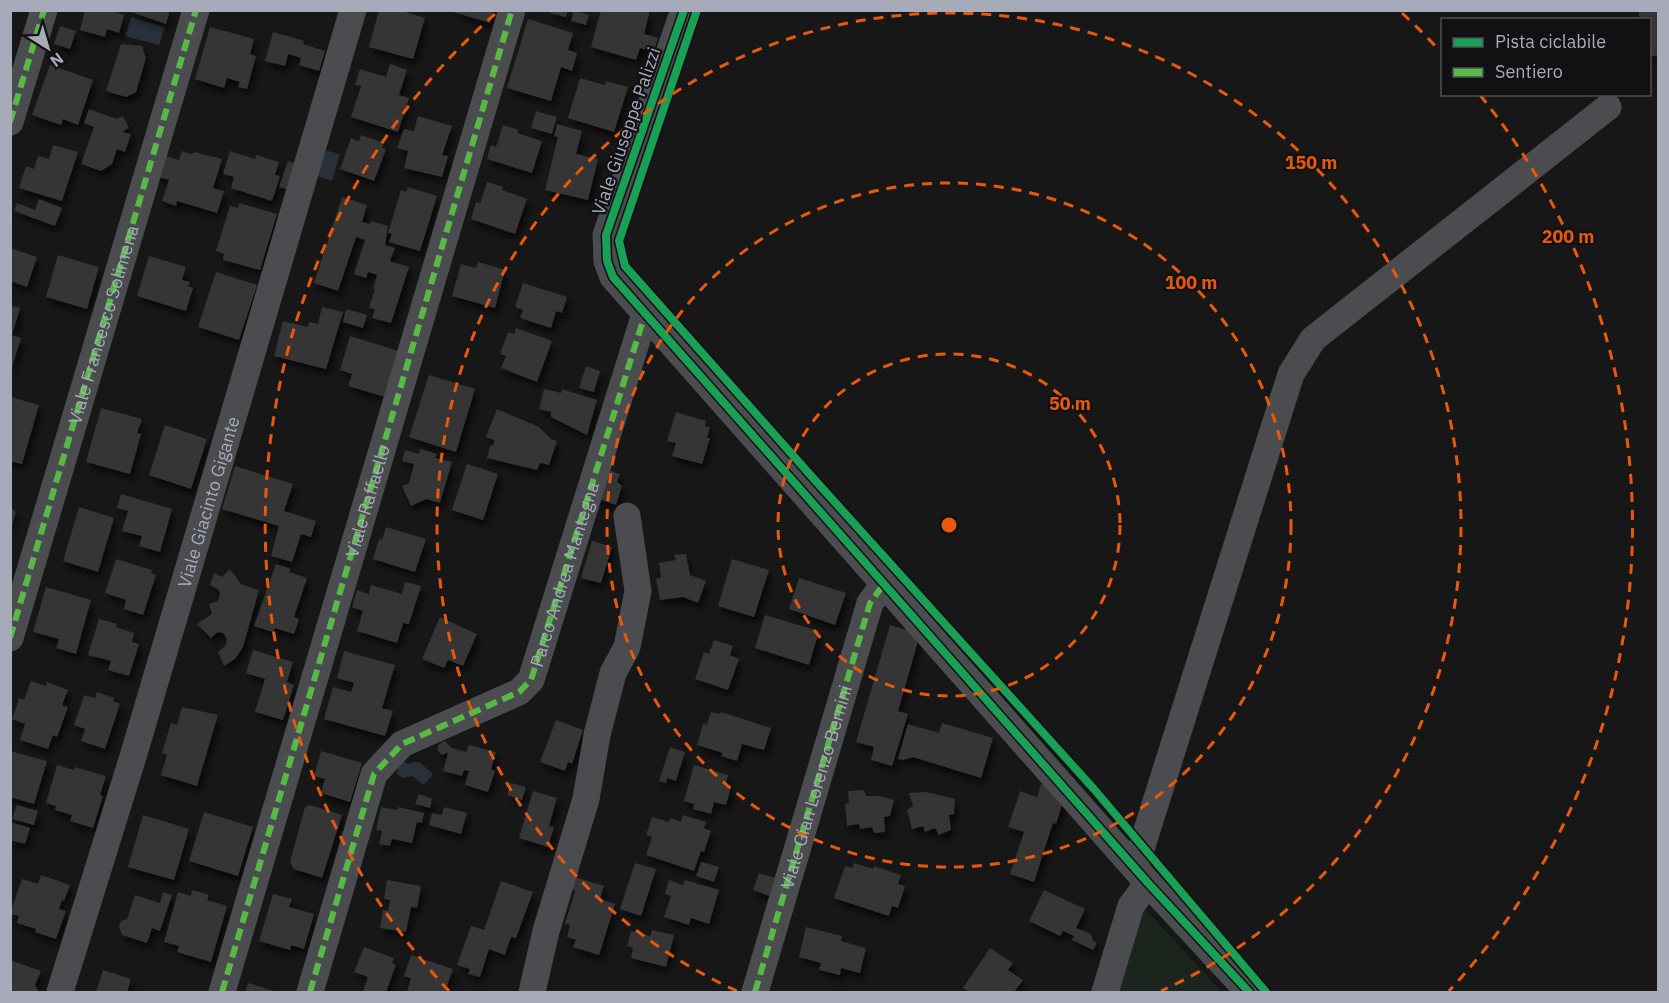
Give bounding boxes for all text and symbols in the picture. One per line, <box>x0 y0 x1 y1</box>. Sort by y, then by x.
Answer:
north arrow <box>18 18 78 78</box>
legend <box>1441 18 1651 96</box>
text: Pista ciclabile <box>1495 30 1606 53</box>
street label: Viale Giuseppe Palizzi <box>586 44 666 218</box>
text: N <box>46 49 68 71</box>
text: Sentiero <box>1495 60 1563 83</box>
text: 150 m <box>1285 151 1337 174</box>
street label: Viale Francesco Solimena <box>62 222 143 427</box>
text: 200 m <box>1542 225 1594 248</box>
text: 100 m <box>1165 271 1217 294</box>
text: 50 m <box>1049 392 1091 415</box>
street label: Viale Giacinto Gigante <box>172 413 244 590</box>
street label: Viale Raffaello <box>340 442 394 560</box>
street label: Parco Andrea Mantegna <box>524 478 604 670</box>
centre of rings <box>939 515 959 535</box>
street label: Viale Gian Lorenzo Bernini <box>775 682 857 891</box>

